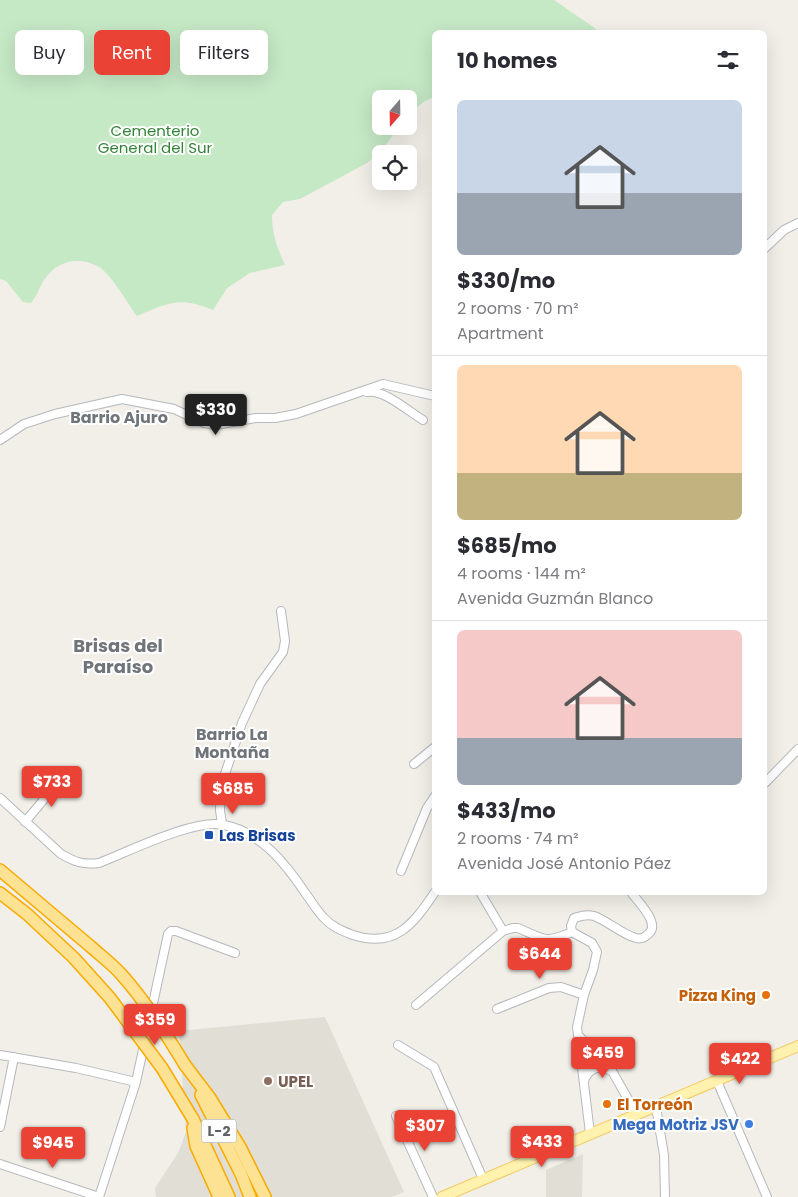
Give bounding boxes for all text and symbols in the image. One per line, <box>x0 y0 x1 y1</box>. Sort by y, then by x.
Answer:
chip: Buy <box>15 30 84 75</box>
chip: Rent <box>94 30 170 75</box>
chip: Filters <box>180 30 268 75</box>
text: 10 homes <box>457 46 557 75</box>
icon: filters <box>714 46 742 74</box>
north arrow <box>372 90 418 135</box>
map controls <box>372 90 417 190</box>
park label: Cementerio General del Sur <box>98 120 213 158</box>
icon: home <box>555 132 645 222</box>
button: locate <box>372 145 417 190</box>
text: $330/mo <box>457 266 555 295</box>
text: 2 rooms · 70 m² <box>457 297 579 320</box>
text: Apartment <box>457 322 544 345</box>
pin: $330 <box>186 394 246 436</box>
text: $330 <box>196 398 236 421</box>
icon: home <box>555 398 645 488</box>
district label: Barrio Ajuro <box>70 406 168 429</box>
text: $685/mo <box>457 531 557 560</box>
text: 4 rooms · 144 m² <box>457 562 586 585</box>
text: Avenida Guzmán Blanco <box>457 587 653 610</box>
district label: Brisas del Paraíso <box>73 633 163 679</box>
icon: home <box>555 663 645 753</box>
district label: Barrio La Montaña <box>195 723 269 764</box>
pin: $733 <box>22 766 82 808</box>
text: $733 <box>33 770 71 793</box>
pin: $685 <box>203 772 263 815</box>
text: $685 <box>212 777 254 800</box>
text: $433/mo <box>457 796 556 825</box>
place label: Las Brisas <box>219 825 296 846</box>
text: 2 rooms · 74 m² <box>457 827 579 850</box>
marker: Las Brisas <box>203 829 215 841</box>
text: Avenida José Antonio Páez <box>457 852 671 875</box>
pin: $644 <box>510 938 570 980</box>
text: $644 <box>519 942 561 965</box>
place label: Pizza King <box>679 985 756 1006</box>
marker: Pizza King <box>760 989 772 1001</box>
pin: $359 <box>125 1004 185 1046</box>
text: $359 <box>135 1008 175 1031</box>
pin: $459 <box>573 1036 633 1079</box>
text: $459 <box>582 1041 624 1064</box>
pin: $422 <box>710 1042 770 1085</box>
text: $422 <box>720 1047 760 1070</box>
place label: UPEL <box>278 1071 313 1092</box>
marker: UPEL <box>262 1075 274 1087</box>
place label: El Torreón <box>617 1094 693 1115</box>
marker: El Torreón <box>601 1098 613 1110</box>
pin: $307 <box>395 1110 455 1152</box>
text: $307 <box>405 1114 445 1137</box>
place label: Mega Motriz JSV <box>613 1114 739 1135</box>
marker: Mega Motriz JSV <box>743 1118 755 1130</box>
road number: L-2 <box>202 1120 236 1142</box>
pin: $945 <box>23 1126 83 1169</box>
pin: $433 <box>512 1126 572 1168</box>
text: $433 <box>522 1130 562 1153</box>
text: $945 <box>32 1131 74 1154</box>

